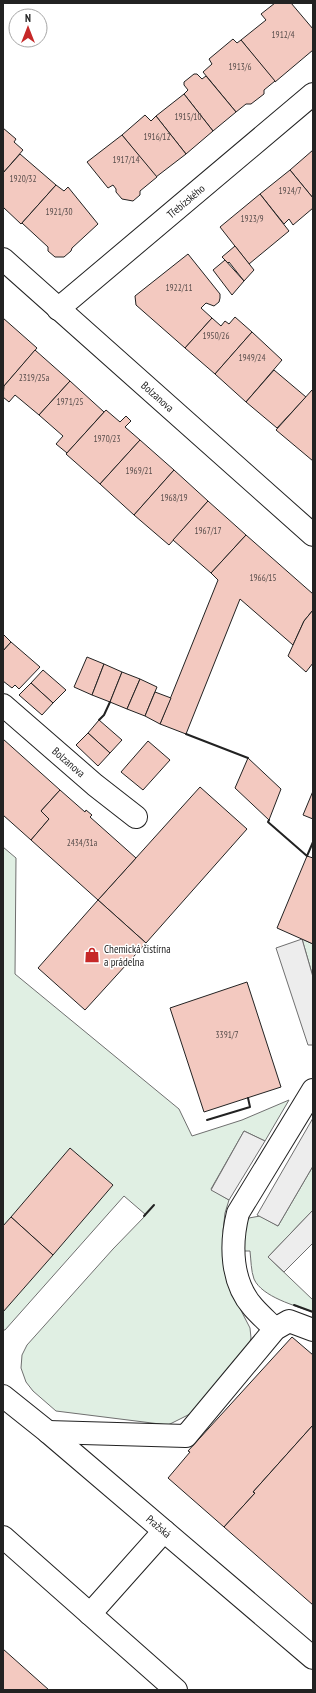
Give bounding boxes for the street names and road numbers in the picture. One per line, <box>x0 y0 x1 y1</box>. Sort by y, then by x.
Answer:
street label: Třebízského <box>164 181 208 221</box>
street label: Bolzanova <box>138 378 177 415</box>
street label: Bolzanova <box>49 744 88 780</box>
street label: Pražská <box>143 1512 174 1541</box>

